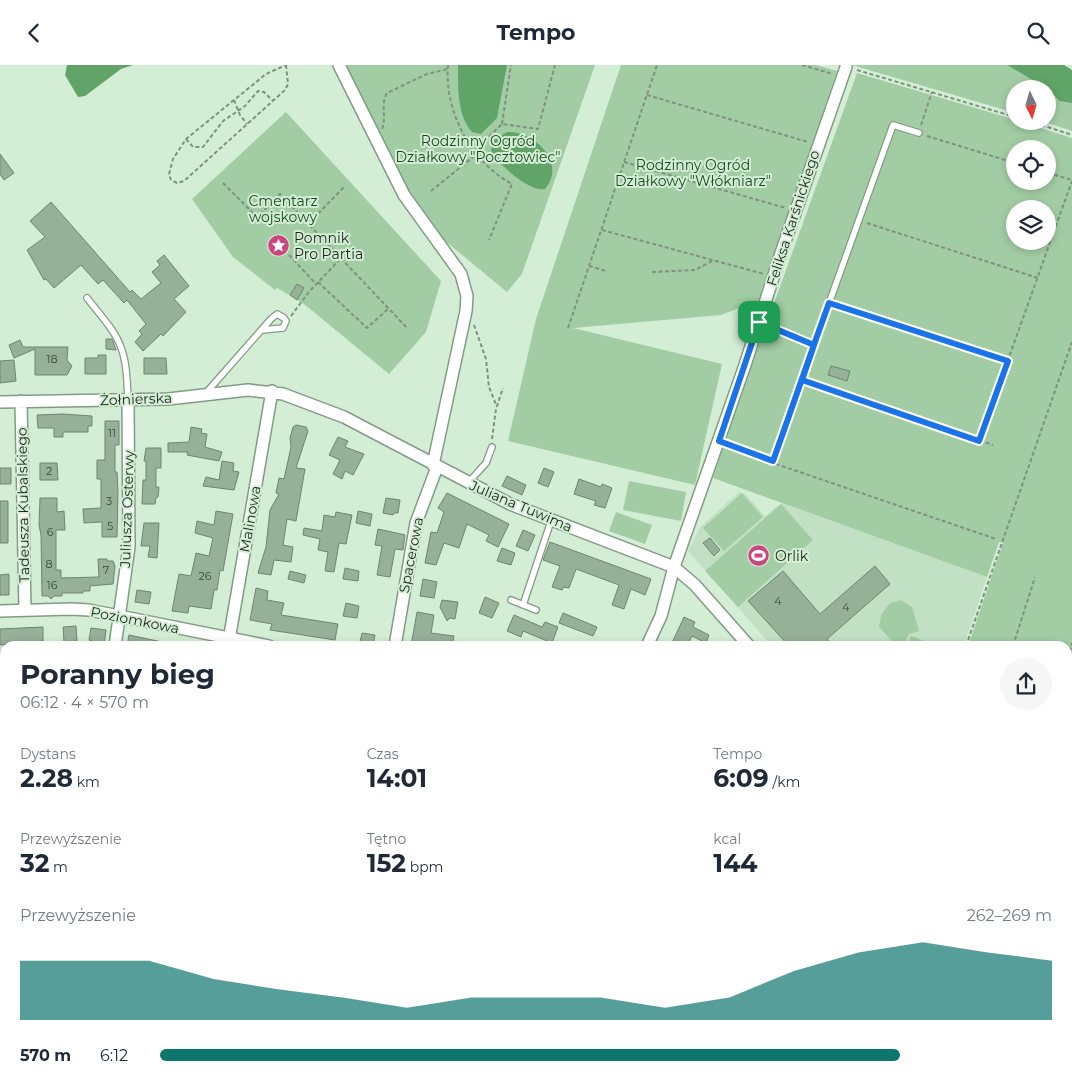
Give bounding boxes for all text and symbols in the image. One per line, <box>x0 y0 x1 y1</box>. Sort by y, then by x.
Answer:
icon: back <box>20 19 48 47</box>
text: Tempo <box>497 19 575 46</box>
icon: search <box>1024 19 1052 47</box>
north arrow <box>1006 80 1056 130</box>
map controls <box>1006 80 1056 250</box>
park label: Rodzinny Ogród Działkowy "Pocztowiec" <box>395 132 561 166</box>
button: locate <box>1006 140 1056 190</box>
street label: Feliksa Karśnickiego <box>763 148 824 288</box>
park label: Rodzinny Ogród Działkowy "Włókniarz" <box>615 156 771 190</box>
park label: Cmentarz wojskowy <box>248 192 318 226</box>
button: layers <box>1006 200 1056 250</box>
place label: Pomnik Pro Partia <box>294 229 363 263</box>
place icon: Pomnik Pro Partia <box>266 234 290 258</box>
pin <box>738 301 780 343</box>
icon: arrive <box>745 308 773 336</box>
house number: 18 <box>47 352 58 366</box>
street label: Żołnierska <box>100 389 172 409</box>
house number: 11 <box>108 426 116 440</box>
street label: Tadeusza Kubalskiego <box>13 427 33 583</box>
street label: Juliusza Osterwy <box>116 450 138 569</box>
house number: 2 <box>46 464 52 478</box>
street label: Juliana Tuwima <box>466 476 575 536</box>
street label: Malinowa <box>235 484 265 554</box>
house number: 3 <box>106 494 112 508</box>
street label: Spacerowa <box>395 516 427 594</box>
house number: 5 <box>107 519 113 533</box>
house number: 6 <box>47 525 54 539</box>
sports icon: Orlik <box>747 544 771 568</box>
place label: Orlik <box>775 547 809 565</box>
house number: 8 <box>45 557 53 571</box>
house number: 7 <box>103 563 109 577</box>
house number: 26 <box>199 569 212 583</box>
house number: 16 <box>47 578 58 592</box>
house number: 4 <box>774 594 782 608</box>
house number: 4 <box>842 600 850 614</box>
street label: Poziomkowa <box>89 603 181 637</box>
text: Poranny bieg <box>20 657 215 691</box>
button: share <box>1000 658 1052 710</box>
text: 06:12 · 4 × 570 m <box>20 693 149 712</box>
text: Dystans <box>20 745 76 763</box>
text: Czas <box>367 745 399 763</box>
text: Tempo <box>713 745 762 763</box>
text: 2.28 <box>20 763 73 793</box>
text: 14:01 <box>367 763 427 793</box>
text: 6:09 <box>713 763 769 793</box>
text: km <box>73 773 100 791</box>
text: /km <box>769 773 800 791</box>
text: Przewyższenie <box>20 830 122 848</box>
text: Tętno <box>367 830 406 848</box>
text: kcal <box>713 830 741 848</box>
text: 32 <box>20 848 49 878</box>
text: 152 <box>367 848 406 878</box>
text: 144 <box>713 848 758 878</box>
text: m <box>49 858 68 876</box>
text: bpm <box>406 858 443 876</box>
text: Przewyższenie <box>20 906 136 925</box>
text: 262–269 m <box>967 906 1052 925</box>
text: 570 m <box>20 1046 71 1065</box>
text: 6:12 <box>100 1046 128 1065</box>

